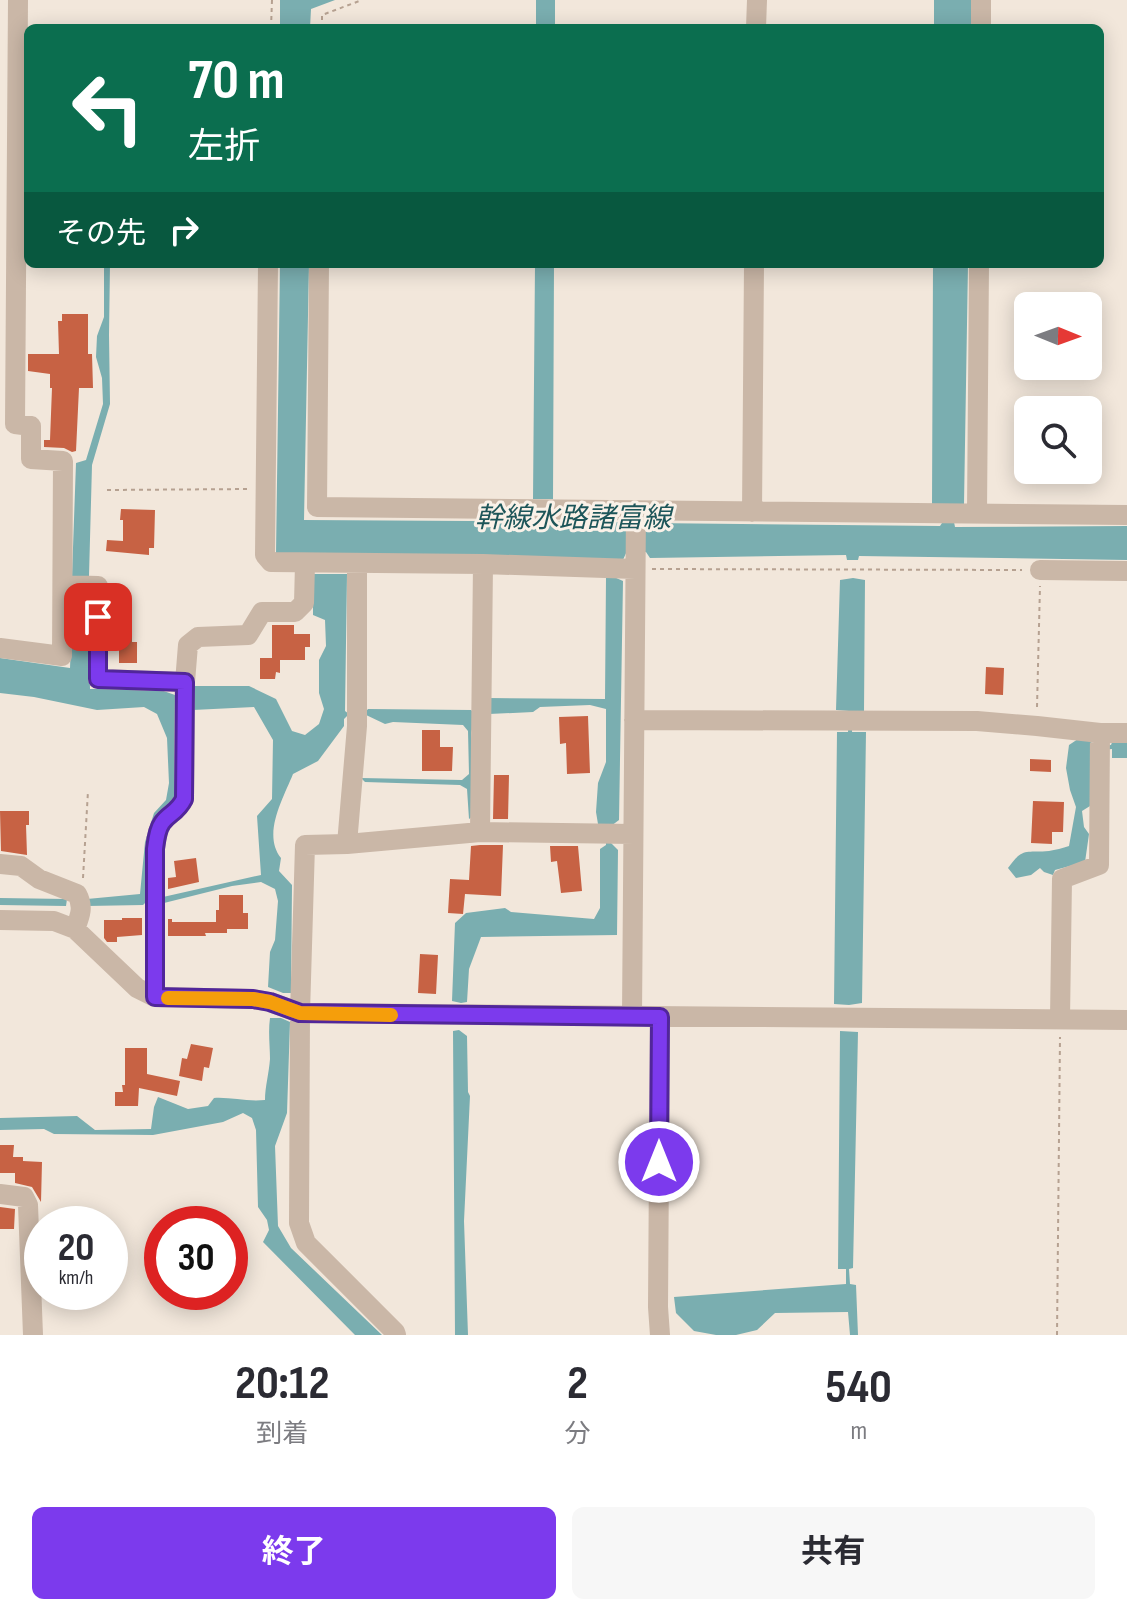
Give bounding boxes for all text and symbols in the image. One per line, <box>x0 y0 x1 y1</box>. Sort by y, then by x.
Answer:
text: 70 m <box>188 48 285 115</box>
icon: left <box>56 56 160 160</box>
text: 左折 <box>188 126 260 169</box>
icon: right <box>162 208 206 252</box>
text: その先 <box>56 216 146 252</box>
north arrow <box>1014 292 1102 380</box>
map controls <box>1014 292 1102 484</box>
button: search <box>1014 396 1102 484</box>
water label: 幹線水路諸富線 <box>475 502 674 535</box>
pin <box>64 583 132 651</box>
icon: arrive <box>76 595 120 639</box>
position arrow <box>617 1120 701 1204</box>
speed limit sign: 30 <box>144 1206 248 1310</box>
text: 20 <box>58 1224 94 1272</box>
text: km/h <box>59 1266 93 1290</box>
text: 20:12 <box>235 1355 329 1412</box>
text: 2 <box>567 1355 588 1412</box>
text: 540 <box>826 1359 892 1416</box>
text: m <box>850 1416 867 1447</box>
text: 到着 <box>256 1419 308 1450</box>
text: 分 <box>565 1419 591 1450</box>
button: 終了 <box>32 1507 556 1599</box>
button: 共有 <box>572 1507 1095 1599</box>

